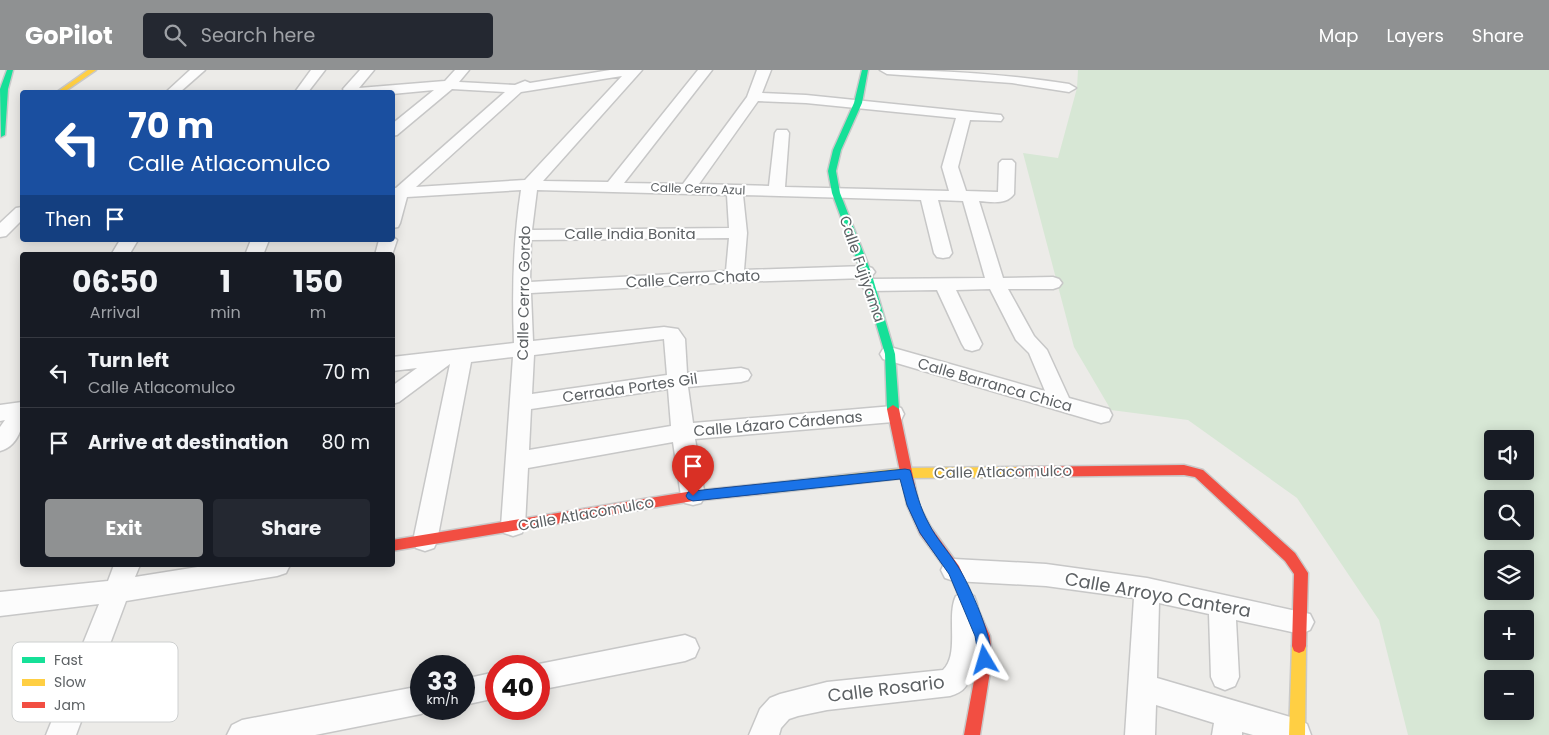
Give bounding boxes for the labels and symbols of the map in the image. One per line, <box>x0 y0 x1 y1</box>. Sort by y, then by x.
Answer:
street label: Calle Cerro Azul <box>650 178 746 199</box>
street label: Calle Fujiyama <box>834 213 890 325</box>
street label: Calle India Bonita <box>564 223 696 244</box>
street label: Calle Cerro Gordo <box>512 225 535 361</box>
street label: Calle Cerro Chato <box>625 264 761 293</box>
street label: Calle Barranca Chica <box>915 352 1075 417</box>
street label: Cerrada Portes Gil <box>561 368 699 407</box>
street label: Calle Lázaro Cárdenas <box>693 406 863 441</box>
pin <box>672 445 714 496</box>
street label: Calle Atlacomulco <box>934 460 1072 483</box>
street label: Calle Atlacomulco <box>516 491 656 536</box>
street label: Calle Arroyo Cantera <box>1063 566 1253 623</box>
position arrow <box>958 633 1010 685</box>
legend <box>12 642 178 722</box>
text: Fast <box>54 650 83 670</box>
speed limit sign: 40 <box>485 655 550 720</box>
street label: Calle Rosario <box>826 669 946 708</box>
text: Slow <box>54 672 87 692</box>
text: Jam <box>54 695 85 715</box>

